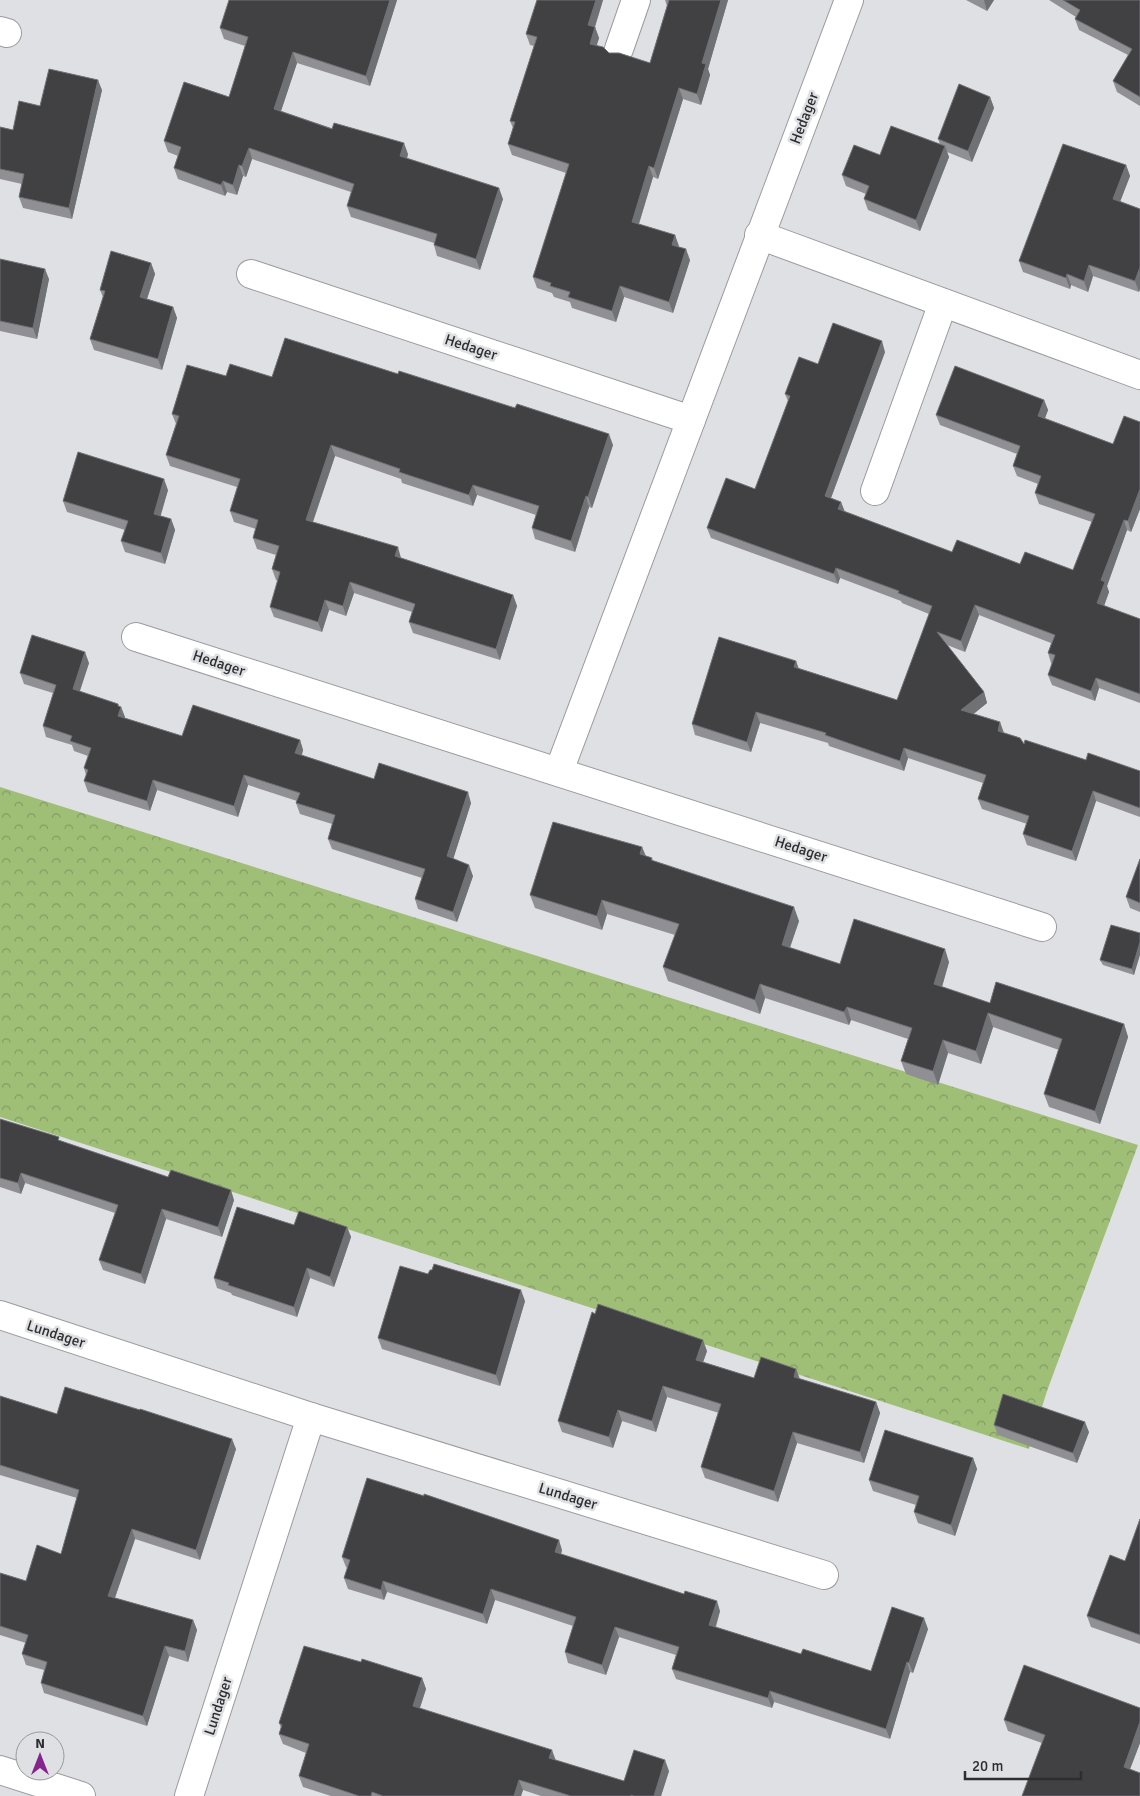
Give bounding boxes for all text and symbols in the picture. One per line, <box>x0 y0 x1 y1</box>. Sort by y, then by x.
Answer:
street label: Hedager <box>786 89 822 146</box>
street label: Hedager <box>443 330 500 364</box>
street label: Hedager <box>191 646 248 680</box>
street label: Hedager <box>773 832 830 866</box>
street label: Lundager <box>25 1316 88 1352</box>
street label: Lundager <box>537 1479 600 1514</box>
street label: Lundager <box>200 1674 236 1737</box>
north arrow <box>15 1731 65 1781</box>
text: N <box>35 1735 45 1752</box>
scale bar <box>965 1748 1081 1780</box>
text: 20 m <box>972 1757 1003 1775</box>

